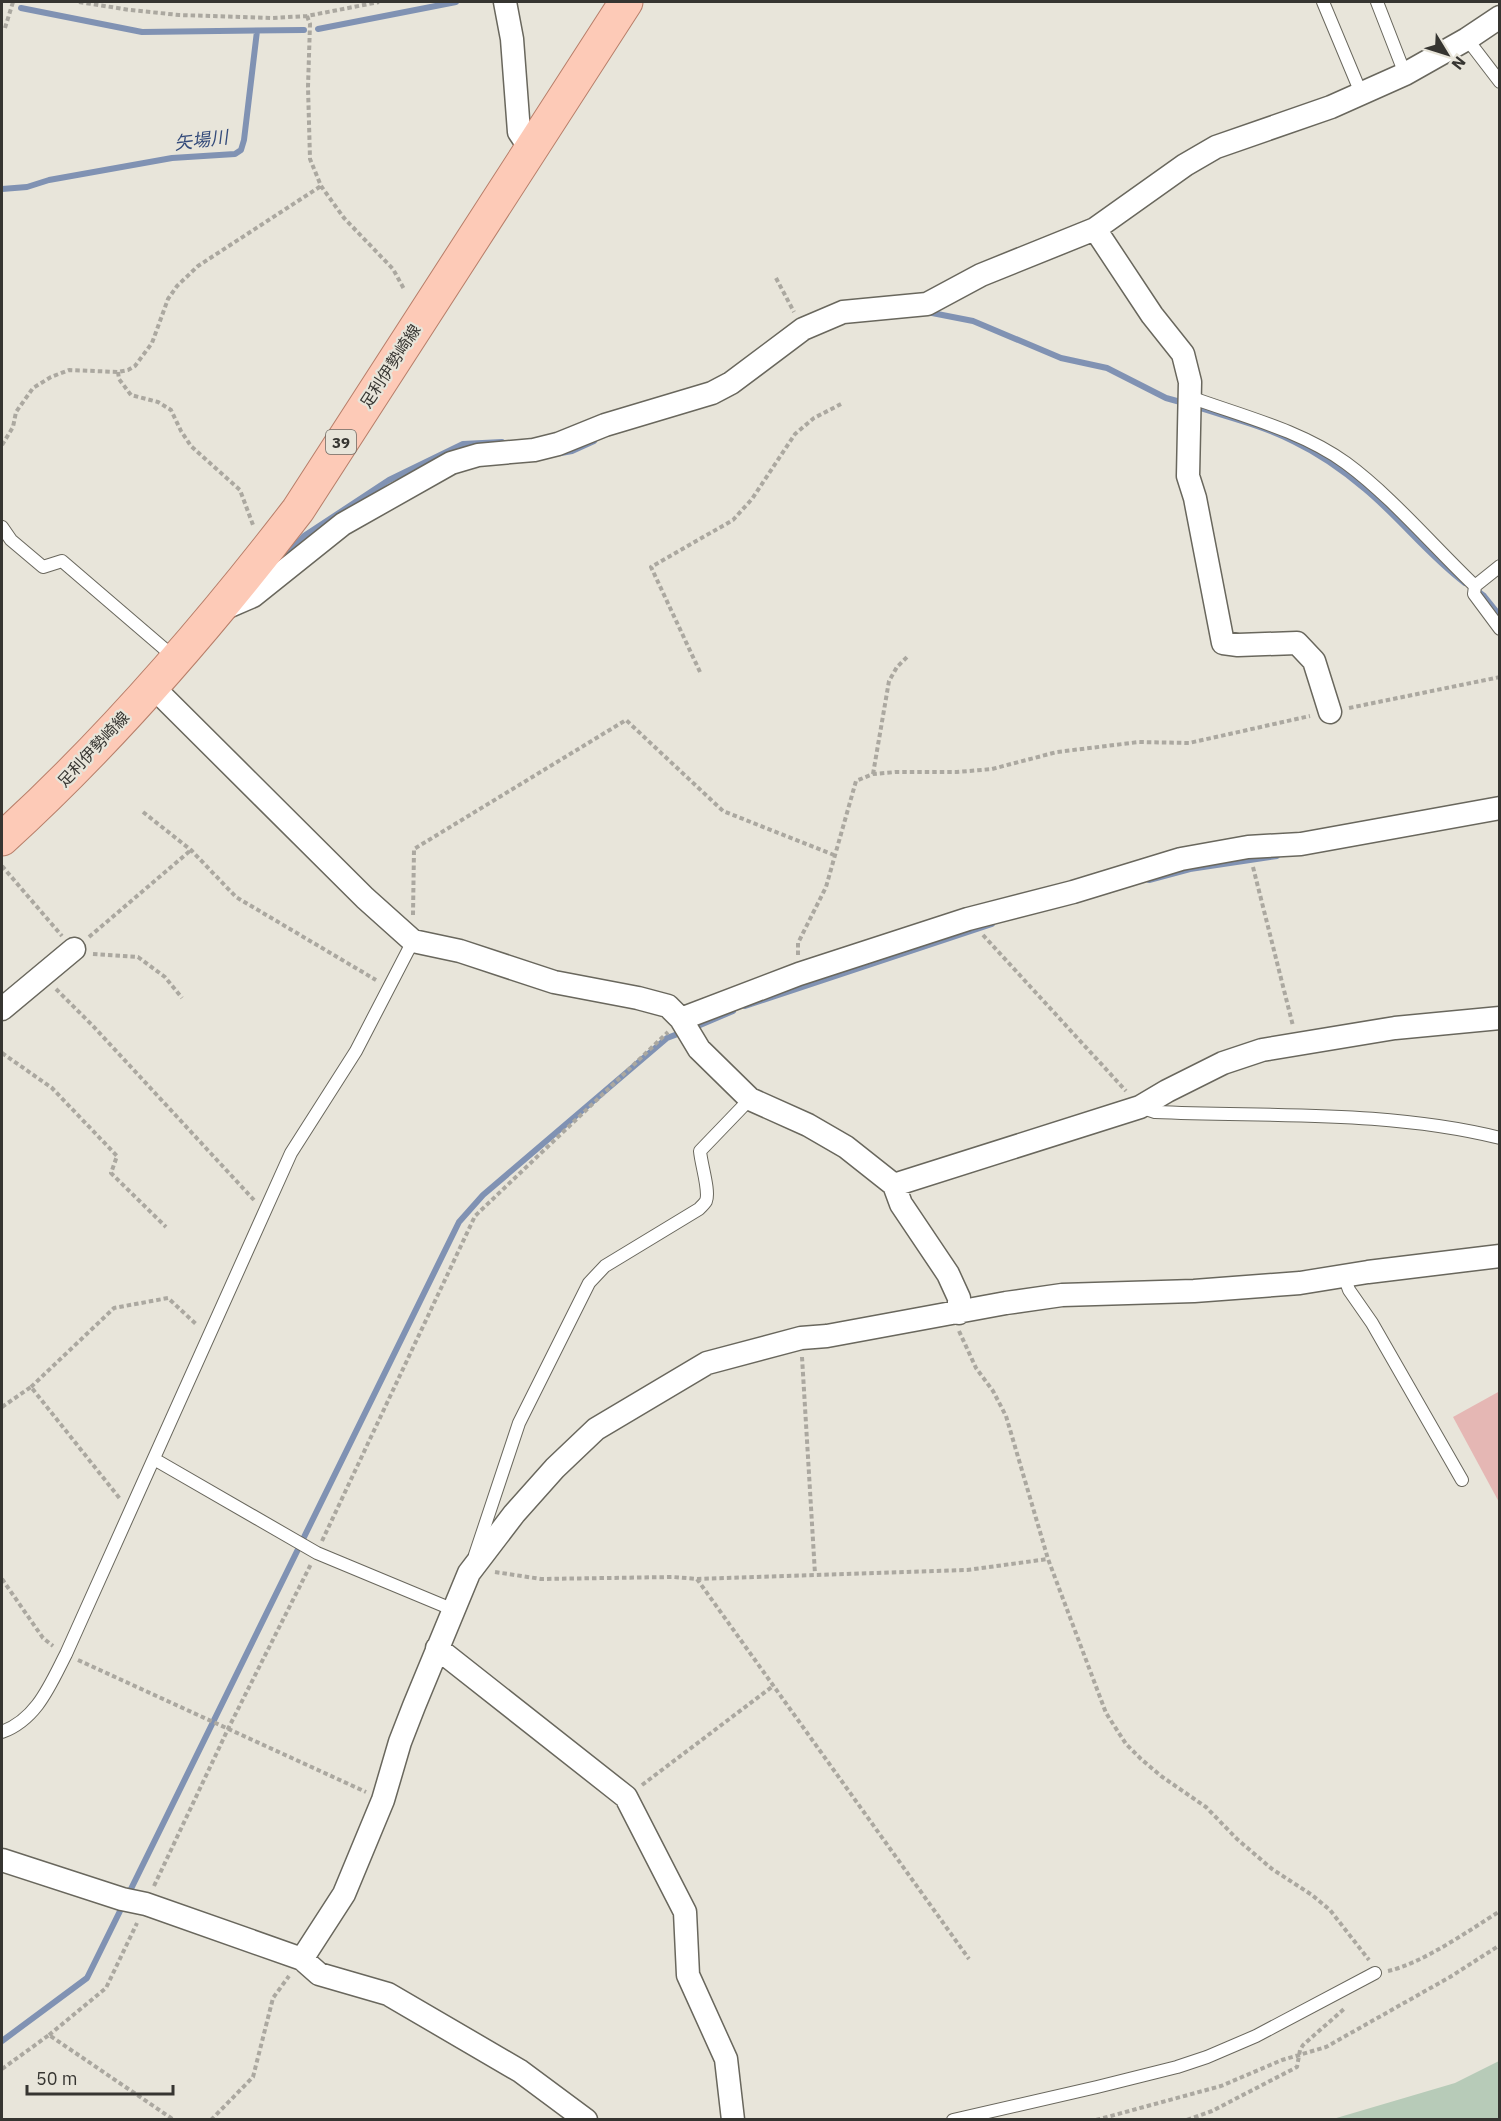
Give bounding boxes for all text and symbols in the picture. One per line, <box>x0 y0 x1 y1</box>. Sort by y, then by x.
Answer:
north arrow <box>1417 24 1477 84</box>
text: N <box>1447 53 1470 74</box>
water label: 矢場川 <box>173 125 231 155</box>
street label: 足利伊勢崎線 <box>355 320 425 412</box>
road number: 39 <box>326 430 356 454</box>
street label: 足利伊勢崎線 <box>53 707 133 791</box>
scale bar <box>27 2058 172 2096</box>
text: 50 m <box>36 2067 78 2090</box>

